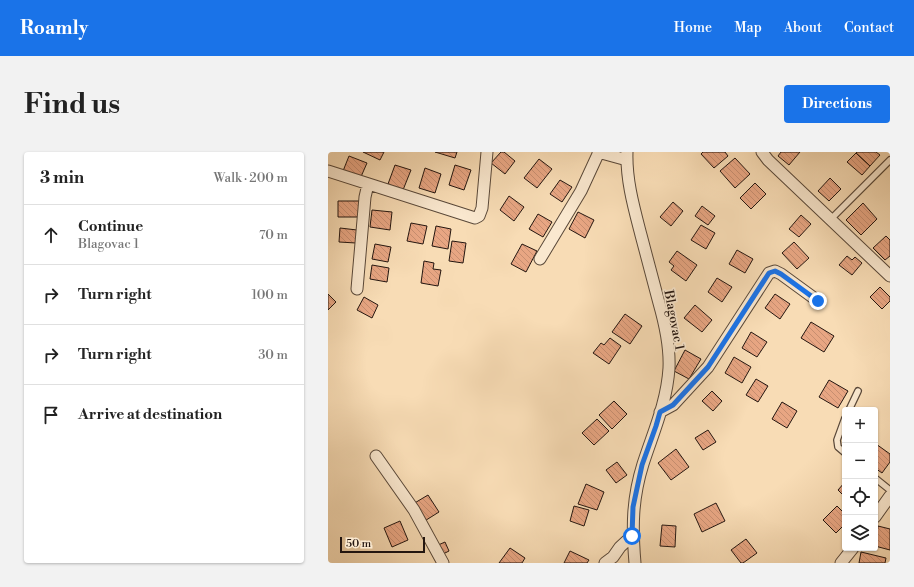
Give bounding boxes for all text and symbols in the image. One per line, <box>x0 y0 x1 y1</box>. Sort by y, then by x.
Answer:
text: Roamly <box>20 16 88 40</box>
text: Home <box>674 19 712 37</box>
text: Map <box>734 19 762 37</box>
text: About <box>784 19 822 37</box>
text: Contact <box>844 19 894 37</box>
button: Directions <box>784 85 890 123</box>
text: Find us <box>24 87 120 122</box>
text: 3 min <box>40 167 84 189</box>
text: Walk · 200 m <box>214 170 288 186</box>
text: Continue <box>78 217 143 236</box>
icon: ahead <box>40 224 62 246</box>
text: 70 m <box>259 227 288 243</box>
text: Blagovac 1 <box>78 236 139 252</box>
icon: right <box>40 284 62 306</box>
text: Turn right <box>78 285 152 304</box>
text: 100 m <box>252 287 288 303</box>
street label: Blagovac 1 <box>660 288 688 352</box>
route end <box>809 292 827 310</box>
icon: right <box>40 344 62 366</box>
text: Turn right <box>78 345 152 364</box>
text: 30 m <box>258 347 288 363</box>
icon: arrive <box>40 404 62 426</box>
text: Arrive at destination <box>78 405 222 424</box>
map controls <box>842 407 878 551</box>
button: + <box>842 407 878 443</box>
button: − <box>842 443 878 479</box>
button: locate <box>842 479 878 515</box>
button: layers <box>842 515 878 551</box>
route start <box>623 527 641 545</box>
scale bar <box>340 535 425 554</box>
text: 50 m <box>346 537 371 551</box>

